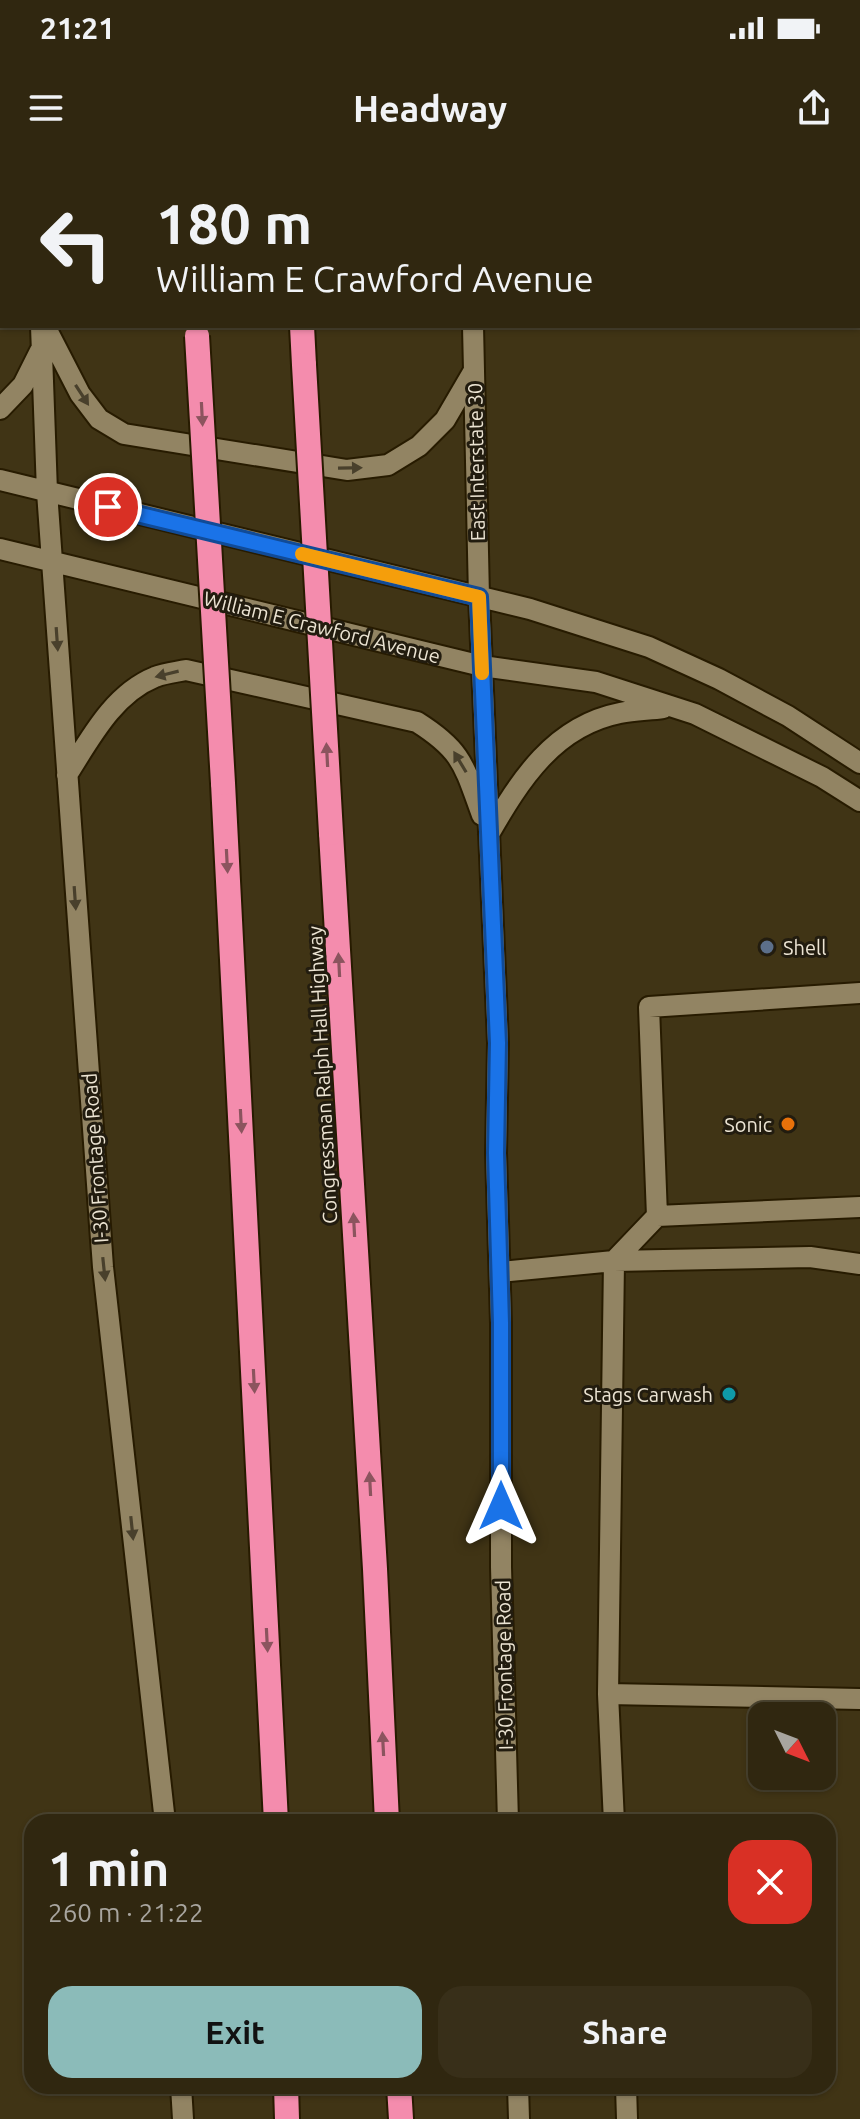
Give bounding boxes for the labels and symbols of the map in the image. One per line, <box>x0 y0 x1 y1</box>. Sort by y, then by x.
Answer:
street label: East Interstate 30 <box>463 383 489 541</box>
one-way arrow <box>74 384 89 405</box>
one-way arrow <box>195 402 208 427</box>
one-way arrow <box>338 462 363 474</box>
pin <box>74 473 142 541</box>
street label: William E Crawford Avenue <box>201 586 443 668</box>
one-way arrow <box>51 627 64 652</box>
one-way arrow <box>155 668 180 681</box>
one-way arrow <box>320 742 333 767</box>
one-way arrow <box>453 751 467 773</box>
one-way arrow <box>221 849 234 874</box>
one-way arrow <box>69 886 82 911</box>
street label: Congressman Ralph Hall Highway <box>303 925 341 1225</box>
place label: Shell <box>783 936 826 959</box>
marker: Shell <box>758 938 776 956</box>
one-way arrow <box>332 952 345 977</box>
street label: I-30 Frontage Road <box>78 1072 112 1244</box>
one-way arrow <box>234 1109 247 1134</box>
place label: Sonic <box>724 1113 772 1136</box>
marker: Sonic <box>779 1115 797 1133</box>
one-way arrow <box>348 1212 361 1237</box>
one-way arrow <box>97 1257 110 1282</box>
one-way arrow <box>248 1369 261 1394</box>
place label: Stags Carwash <box>583 1383 713 1406</box>
marker: Stags Carwash <box>720 1385 738 1403</box>
position arrow <box>459 1464 543 1548</box>
one-way arrow <box>363 1471 376 1496</box>
one-way arrow <box>126 1516 139 1541</box>
street label: I-30 Frontage Road <box>491 1580 517 1750</box>
one-way arrow <box>261 1628 274 1653</box>
north arrow <box>748 1702 836 1790</box>
one-way arrow <box>376 1731 389 1756</box>

